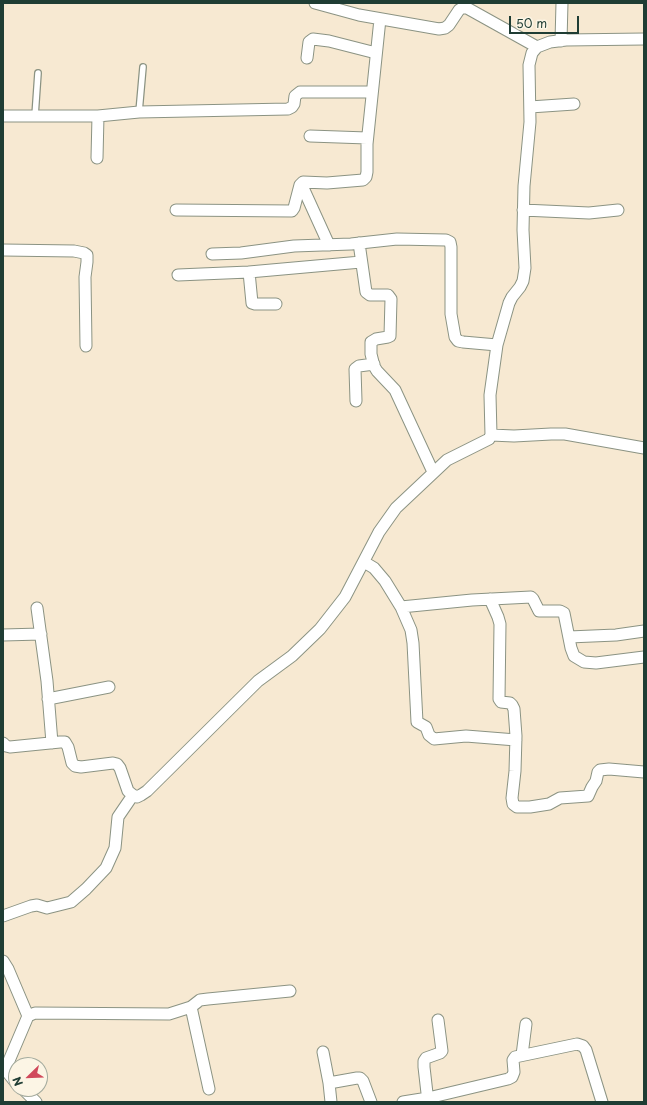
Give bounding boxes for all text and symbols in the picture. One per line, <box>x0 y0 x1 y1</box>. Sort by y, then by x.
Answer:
scale bar <box>511 8 581 34</box>
text: 50 m <box>516 14 547 32</box>
north arrow <box>8 1057 48 1097</box>
text: N <box>8 1074 27 1089</box>

